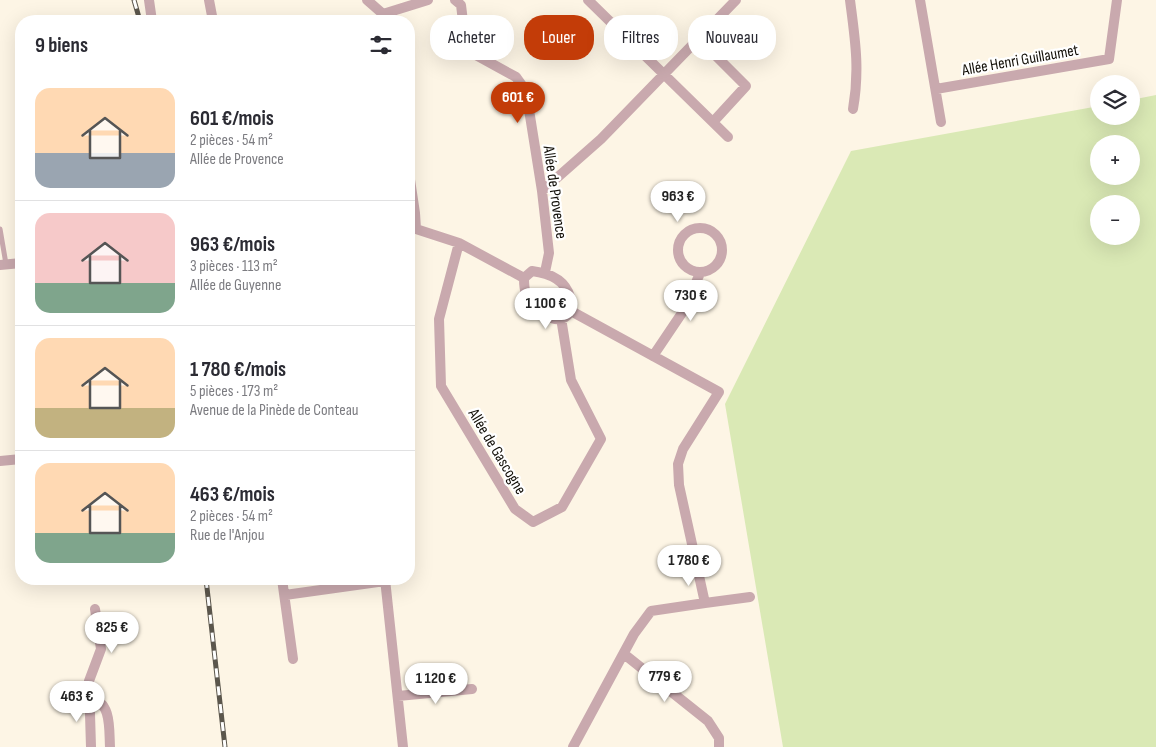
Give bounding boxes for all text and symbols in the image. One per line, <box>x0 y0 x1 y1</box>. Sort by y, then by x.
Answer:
chip: Acheter <box>430 15 514 60</box>
chip: Louer <box>524 15 594 60</box>
chip: Filtres <box>604 15 678 60</box>
chip: Nouveau <box>688 15 776 60</box>
icon: filters <box>367 31 395 59</box>
text: 9 biens <box>35 33 88 58</box>
street label: Allée Henri Guillaumet <box>960 41 1080 80</box>
map controls <box>1090 75 1140 245</box>
button: layers <box>1090 75 1140 125</box>
pin: 601 € <box>483 82 553 124</box>
text: 601 € <box>502 88 534 107</box>
text: 601 €/mois <box>190 106 274 131</box>
icon: home <box>75 108 135 168</box>
text: 2 pièces · 54 m² <box>190 131 273 150</box>
button: + <box>1090 135 1140 185</box>
street label: Allée de Provence <box>538 143 570 240</box>
text: Allée de Provence <box>190 150 284 169</box>
pin: 963 € <box>643 180 713 223</box>
text: 963 € <box>662 187 694 206</box>
button: − <box>1090 195 1140 245</box>
text: 963 €/mois <box>190 232 275 257</box>
icon: home <box>75 233 135 293</box>
text: 3 pièces · 113 m² <box>190 257 278 276</box>
text: Allée de Guyenne <box>190 276 281 295</box>
pin: 730 € <box>656 280 726 322</box>
text: 730 € <box>675 286 707 305</box>
pin: 1 100 € <box>500 288 592 330</box>
text: 1 100 € <box>526 294 566 313</box>
text: 1 780 €/mois <box>190 357 286 382</box>
icon: home <box>75 358 135 418</box>
text: 5 pièces · 173 m² <box>190 382 278 401</box>
text: Avenue de la Pinède de Conteau <box>190 401 359 420</box>
street label: Allée de Gascogne <box>463 405 530 498</box>
text: 463 €/mois <box>190 482 275 507</box>
icon: home <box>75 483 135 543</box>
text: 2 pièces · 54 m² <box>190 507 273 526</box>
text: Rue de l'Anjou <box>190 526 264 545</box>
pin: 1 780 € <box>643 544 735 587</box>
text: 1 780 € <box>668 551 710 570</box>
pin: 825 € <box>77 612 147 654</box>
text: 825 € <box>96 618 128 637</box>
pin: 779 € <box>630 660 700 703</box>
pin: 1 120 € <box>390 662 482 705</box>
text: 779 € <box>649 667 681 686</box>
text: 1 120 € <box>416 669 456 688</box>
pin: 463 € <box>42 680 112 723</box>
text: 463 € <box>61 687 93 706</box>

